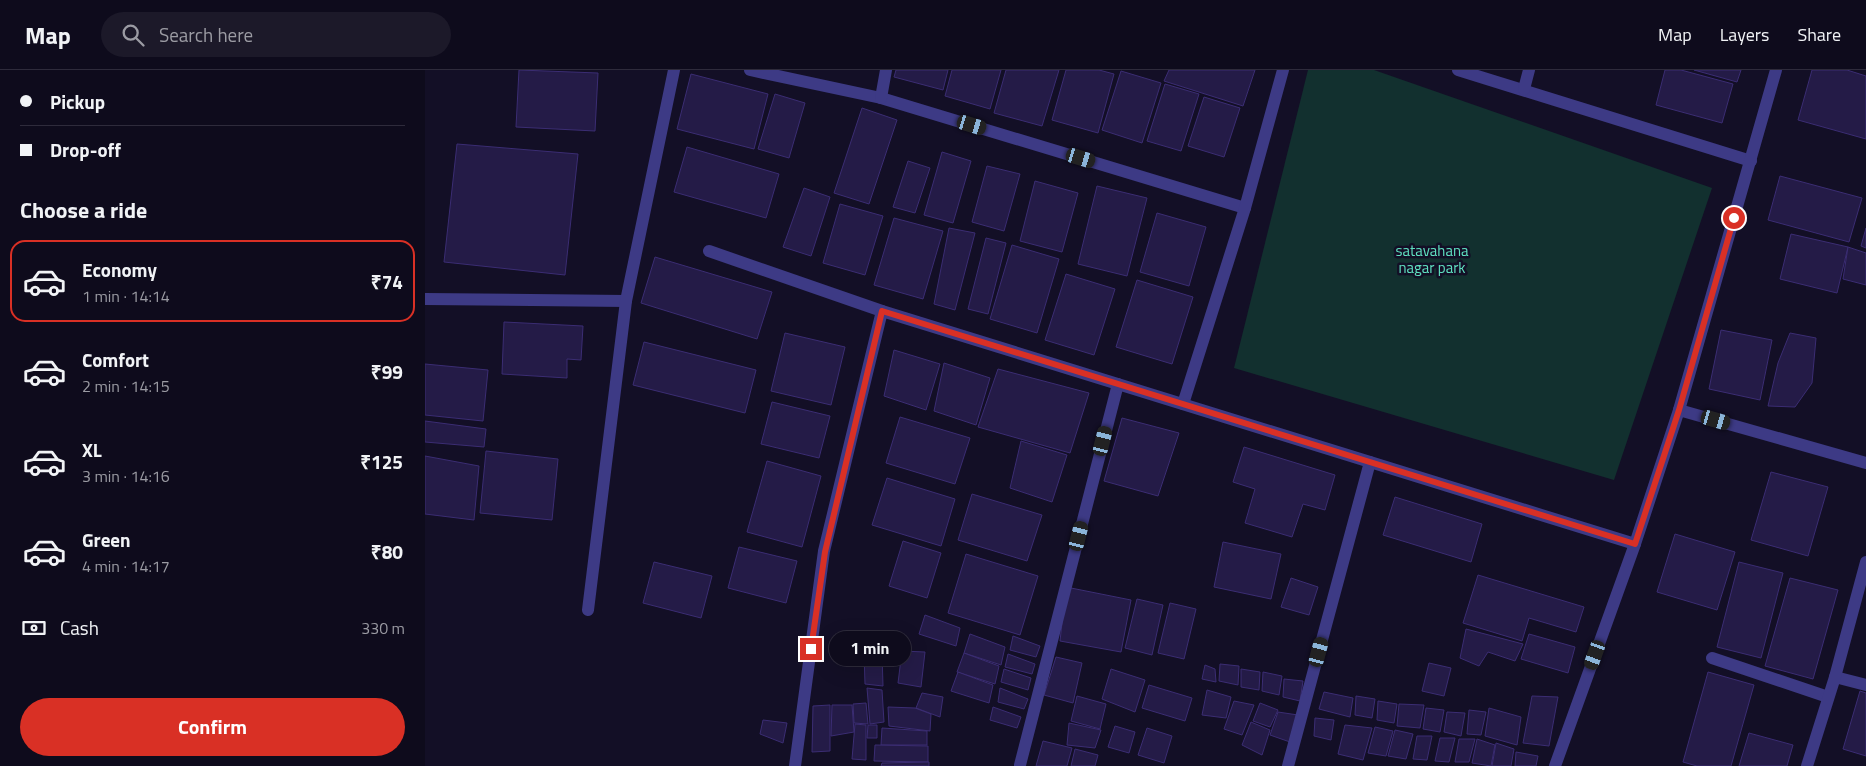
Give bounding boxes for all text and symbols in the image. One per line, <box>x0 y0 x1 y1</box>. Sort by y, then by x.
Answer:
search box <box>101 12 451 57</box>
text: Map <box>25 17 71 53</box>
text: Search here <box>159 20 253 49</box>
icon: search <box>119 21 147 49</box>
text: Map <box>1658 21 1692 48</box>
text: Layers <box>1720 21 1769 48</box>
text: Share <box>1797 21 1841 48</box>
text: Pickup <box>50 87 105 116</box>
car <box>955 113 988 137</box>
text: Drop-off <box>50 135 121 164</box>
car <box>1064 146 1097 170</box>
text: Choose a ride <box>20 193 147 227</box>
route start <box>1723 207 1745 229</box>
park label: satavahana nagar park <box>1396 239 1469 279</box>
text: Economy <box>82 255 157 284</box>
icon: car <box>22 259 67 304</box>
text: ₹74 <box>371 267 403 296</box>
text: 1 min · 14:14 <box>82 284 170 308</box>
text: Comfort <box>82 345 149 374</box>
icon: car <box>22 349 67 394</box>
text: ₹99 <box>371 357 403 386</box>
text: 2 min · 14:15 <box>82 374 170 398</box>
car <box>1699 409 1732 431</box>
car <box>1092 425 1113 457</box>
text: XL <box>82 435 102 464</box>
icon: car <box>22 439 67 484</box>
text: ₹125 <box>360 447 403 476</box>
text: 3 min · 14:16 <box>82 464 170 488</box>
car <box>1068 520 1089 552</box>
text: Green <box>82 525 131 554</box>
icon: car <box>22 529 67 574</box>
text: ₹80 <box>371 537 403 566</box>
text: 4 min · 14:17 <box>82 554 170 578</box>
text: Cash <box>60 613 99 642</box>
icon: cash <box>20 614 48 642</box>
text: 330 m <box>361 616 405 640</box>
callout: 1 min <box>829 632 911 666</box>
text: 1 min <box>851 636 889 660</box>
car <box>1307 636 1330 668</box>
route end <box>800 638 822 660</box>
car <box>1582 638 1607 672</box>
button: Confirm <box>20 698 405 756</box>

